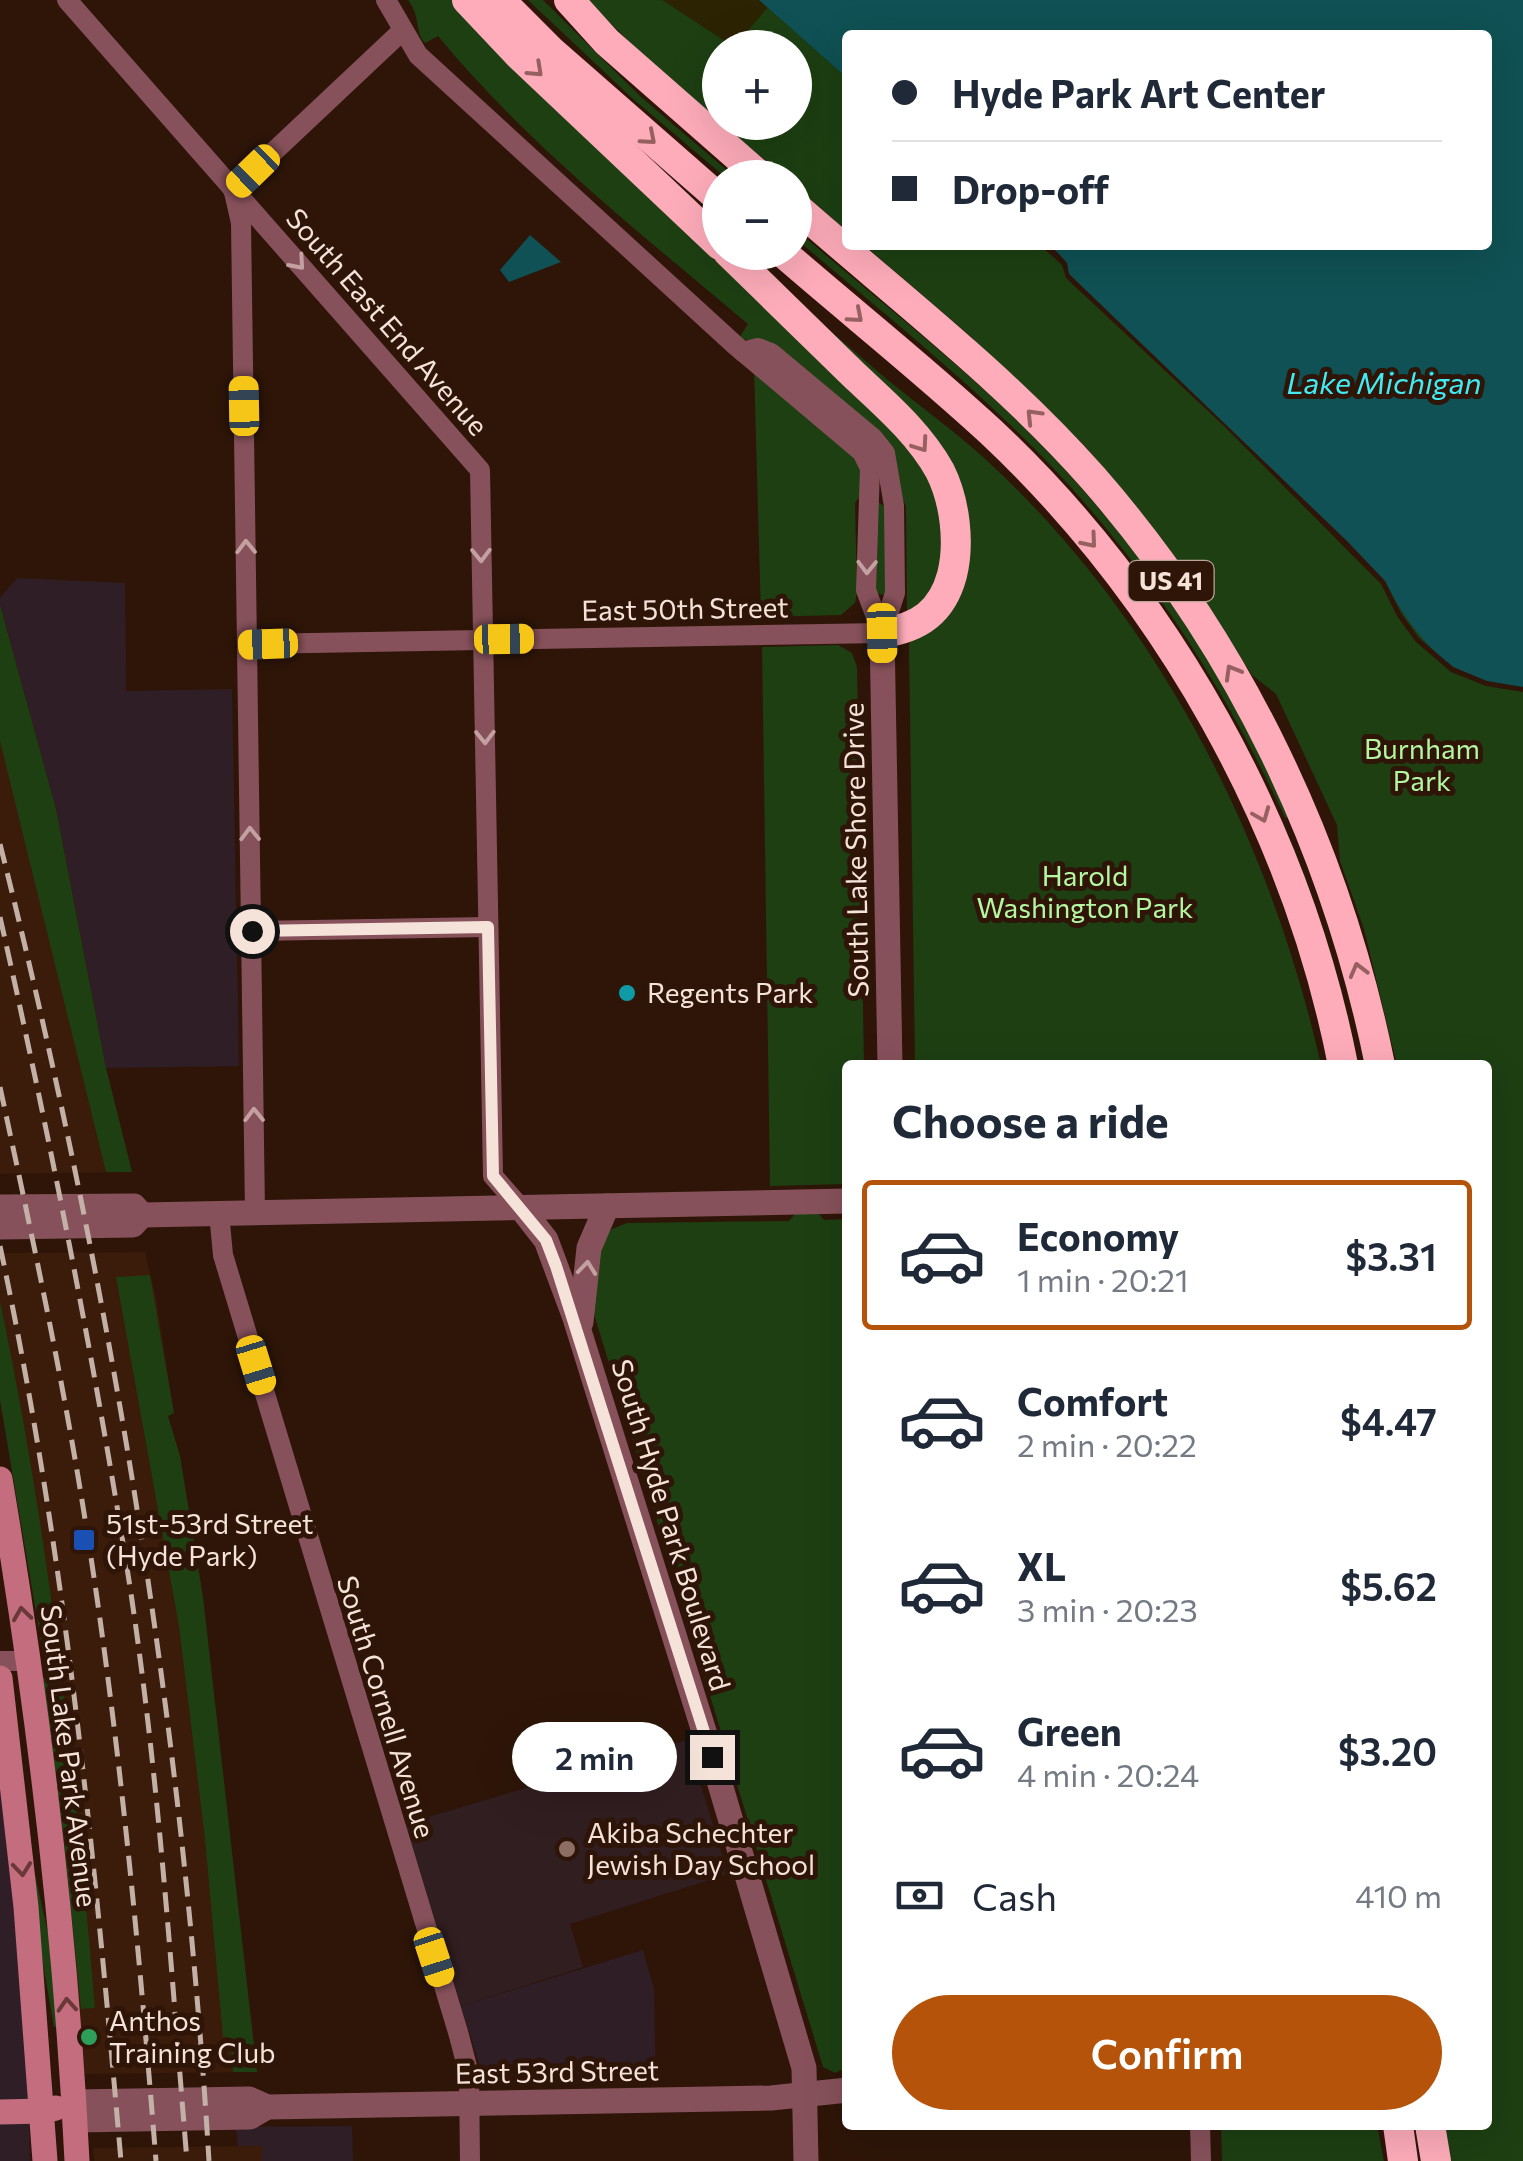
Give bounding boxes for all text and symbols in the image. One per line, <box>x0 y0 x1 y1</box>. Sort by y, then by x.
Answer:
map controls <box>702 30 812 270</box>
button: + <box>702 30 812 140</box>
one-way arrow <box>524 58 542 76</box>
text: Hyde Park Art Center <box>952 69 1326 116</box>
one-way arrow <box>637 126 655 144</box>
car <box>221 139 285 203</box>
button: − <box>702 160 812 270</box>
text: Drop-off <box>952 165 1109 212</box>
street label: South East End Avenue <box>280 201 496 442</box>
one-way arrow <box>286 251 304 270</box>
one-way arrow <box>845 304 863 322</box>
water label: Lake Michigan <box>1286 363 1482 400</box>
car <box>228 376 260 436</box>
one-way arrow <box>1026 410 1044 428</box>
one-way arrow <box>909 433 927 452</box>
one-way arrow <box>1078 529 1096 547</box>
one-way arrow <box>236 538 257 554</box>
one-way arrow <box>470 548 492 563</box>
one-way arrow <box>856 559 877 575</box>
road number: US 41 <box>1128 561 1214 601</box>
street label: East 50th Street <box>581 589 789 627</box>
car <box>866 603 898 663</box>
car <box>474 623 534 655</box>
car <box>237 628 299 660</box>
one-way arrow <box>1224 665 1244 683</box>
street label: South Lake Shore Drive <box>835 702 875 998</box>
one-way arrow <box>474 729 495 745</box>
park label: Burnham Park <box>1364 731 1480 797</box>
one-way arrow <box>1250 806 1270 823</box>
one-way arrow <box>240 825 261 841</box>
park label: Harold Washington Park <box>977 858 1193 924</box>
route start <box>230 909 275 954</box>
one-way arrow <box>1349 962 1370 979</box>
place label: Regents Park <box>647 975 813 1009</box>
marker: Regents Park <box>616 982 638 1004</box>
text: Choose a ride <box>892 1092 1169 1147</box>
one-way arrow <box>243 1106 265 1122</box>
icon: car <box>897 1210 987 1300</box>
text: Economy <box>1017 1212 1179 1259</box>
text: $3.31 <box>1345 1232 1437 1279</box>
text: 1 min · 20:21 <box>1017 1259 1189 1299</box>
one-way arrow <box>575 1260 597 1276</box>
car <box>233 1332 279 1398</box>
street label: South Hyde Park Boulevard <box>605 1355 739 1694</box>
icon: car <box>897 1375 987 1465</box>
text: Comfort <box>1017 1377 1168 1424</box>
text: $4.47 <box>1340 1397 1437 1444</box>
text: 2 min · 20:22 <box>1017 1424 1197 1464</box>
place label: 51st-53rd Street (Hyde Park) <box>106 1506 313 1572</box>
marker: 51st-53rd Street (Hyde Park) <box>71 1527 97 1553</box>
icon: car <box>897 1540 987 1630</box>
text: XL <box>1017 1542 1066 1589</box>
text: $5.62 <box>1340 1562 1437 1609</box>
street label: South Cornell Avenue <box>331 1571 443 1842</box>
text: 3 min · 20:23 <box>1017 1589 1198 1629</box>
street label: South Lake Park Avenue <box>35 1603 105 1909</box>
one-way arrow <box>12 1606 33 1623</box>
icon: car <box>897 1705 987 1795</box>
text: Green <box>1017 1707 1122 1754</box>
callout: 2 min <box>512 1722 677 1792</box>
text: $3.20 <box>1338 1727 1437 1774</box>
route end <box>690 1735 735 1780</box>
text: 2 min <box>555 1737 634 1777</box>
text: 4 min · 20:24 <box>1017 1754 1199 1794</box>
place label: Akiba Schechter Jewish Day School <box>587 1815 815 1881</box>
marker: Akiba Schechter Jewish Day School <box>556 1838 578 1860</box>
one-way arrow <box>11 1861 33 1877</box>
icon: cash <box>892 1868 947 1923</box>
text: Cash <box>972 1872 1057 1919</box>
text: 410 m <box>1355 1875 1442 1915</box>
car <box>410 1924 458 1990</box>
button: Confirm <box>892 1995 1442 2110</box>
one-way arrow <box>57 1996 78 2012</box>
place label: Anthos Training Club <box>109 2003 276 2069</box>
marker: Anthos Training Club <box>78 2026 100 2048</box>
street label: East 53rd Street <box>455 2052 659 2090</box>

